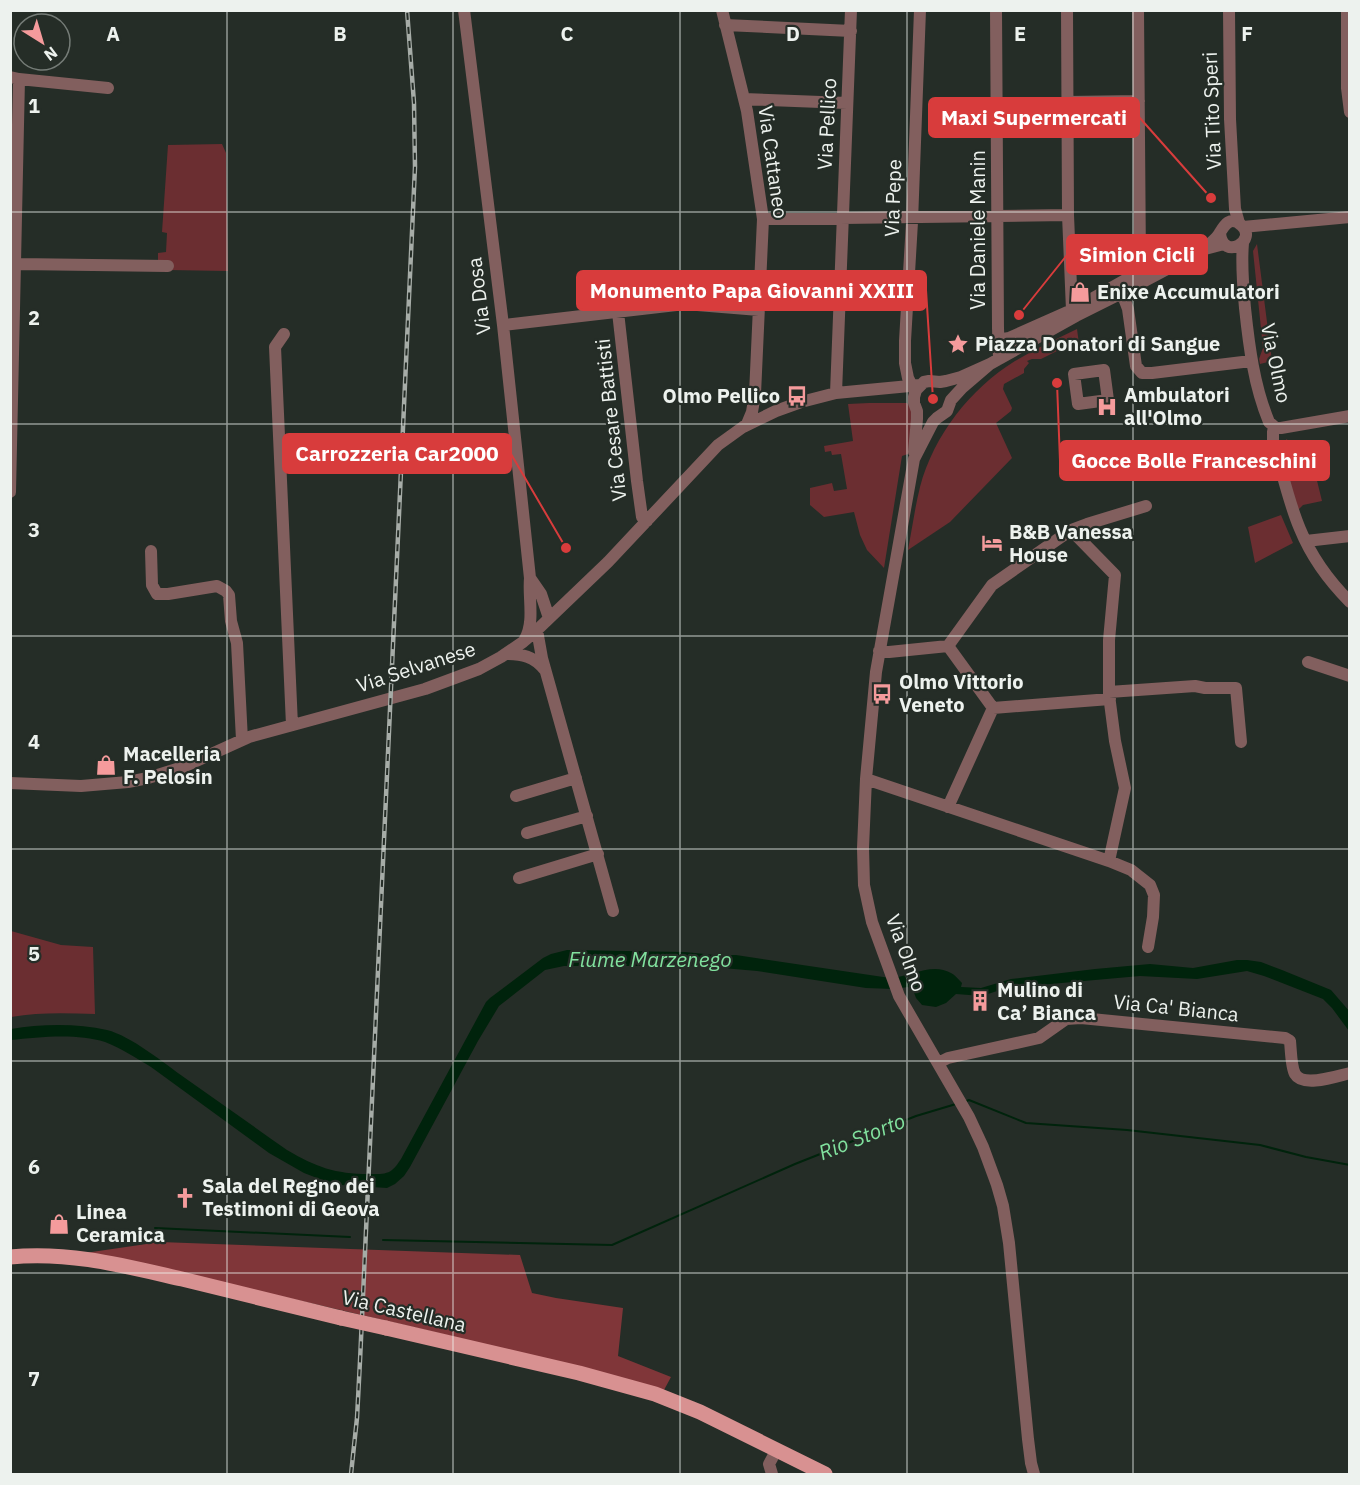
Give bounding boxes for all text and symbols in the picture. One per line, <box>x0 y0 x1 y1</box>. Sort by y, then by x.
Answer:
north arrow <box>12 12 72 72</box>
text: A <box>106 20 120 47</box>
text: B <box>333 20 347 47</box>
text: C <box>560 20 574 47</box>
text: D <box>786 20 800 47</box>
text: E <box>1014 20 1026 47</box>
text: F <box>1241 20 1253 47</box>
text: N <box>40 43 62 65</box>
street label: Via Tito Speri <box>1196 51 1227 171</box>
street label: Via Pellico <box>811 77 842 171</box>
text: 1 <box>28 92 40 119</box>
callout: Maxi Supermercati <box>929 98 1139 137</box>
text: Maxi Supermercati <box>941 103 1127 131</box>
street label: Via Cattaneo <box>752 104 795 220</box>
street label: Via Daniele Manin <box>964 150 991 310</box>
street label: Via Pepe <box>878 159 907 237</box>
callout: Simion Cicli <box>1067 235 1207 274</box>
text: Simion Cicli <box>1079 240 1195 268</box>
street label: Via Dosa <box>460 256 497 336</box>
callout: Monumento Papa Giovanni XXIII <box>577 271 926 310</box>
text: Monumento Papa Giovanni XXIII <box>590 276 914 304</box>
place label: Enixe Accumulatori <box>1097 278 1280 305</box>
shop icon: Enixe Accumulatori <box>1068 280 1092 304</box>
text: 2 <box>28 304 40 331</box>
street label: Via Olmo <box>1255 321 1298 405</box>
place label: Piazza Donatori di Sangue <box>975 330 1220 357</box>
place icon: Piazza Donatori di Sangue <box>946 332 970 356</box>
street label: Via Cesare Battisti <box>589 337 632 503</box>
place label: Ambulatori all'Olmo <box>1124 381 1230 431</box>
place label: Olmo Pellico <box>663 382 780 409</box>
bus stop icon: Olmo Pellico <box>785 384 809 408</box>
hospital icon: Ambulatori all'Olmo <box>1095 395 1119 419</box>
callout: Carrozzeria Car2000 <box>283 434 511 473</box>
text: Carrozzeria Car2000 <box>295 439 499 467</box>
callout: Gocce Bolle Franceschini <box>1060 441 1329 480</box>
text: Gocce Bolle Franceschini <box>1071 446 1317 474</box>
text: 3 <box>28 516 40 543</box>
place label: B&B Vanessa House <box>1009 518 1133 568</box>
hotel icon: B&B Vanessa House <box>980 531 1004 555</box>
street label: Via Selvanese <box>353 635 479 698</box>
place label: Olmo Vittorio Veneto <box>899 668 1023 718</box>
bus stop icon: Olmo Vittorio Veneto <box>870 682 894 706</box>
text: 4 <box>28 728 40 755</box>
place label: Macelleria F. Pelosin <box>123 740 221 790</box>
shop icon: Macelleria F. Pelosin <box>94 753 118 777</box>
street label: Via Olmo <box>880 910 933 995</box>
text: 5 <box>28 940 40 967</box>
water label: Fiume Marzenego <box>568 945 732 973</box>
place label: Mulino di Ca’ Bianca <box>997 976 1096 1026</box>
street label: Via Ca' Bianca <box>1112 988 1240 1028</box>
building icon: Mulino di Ca’ Bianca <box>968 989 992 1013</box>
water label: Rio Storto <box>814 1106 909 1166</box>
text: 6 <box>28 1153 40 1180</box>
place label: Sala del Regno dei Testimoni di Geova <box>202 1172 380 1222</box>
church icon: Sala del Regno dei Testimoni di Geova <box>173 1186 197 1210</box>
place label: Linea Ceramica <box>76 1198 165 1248</box>
shop icon: Linea Ceramica <box>47 1212 71 1236</box>
street label: Via Castellana <box>339 1283 469 1338</box>
text: 7 <box>28 1365 40 1392</box>

